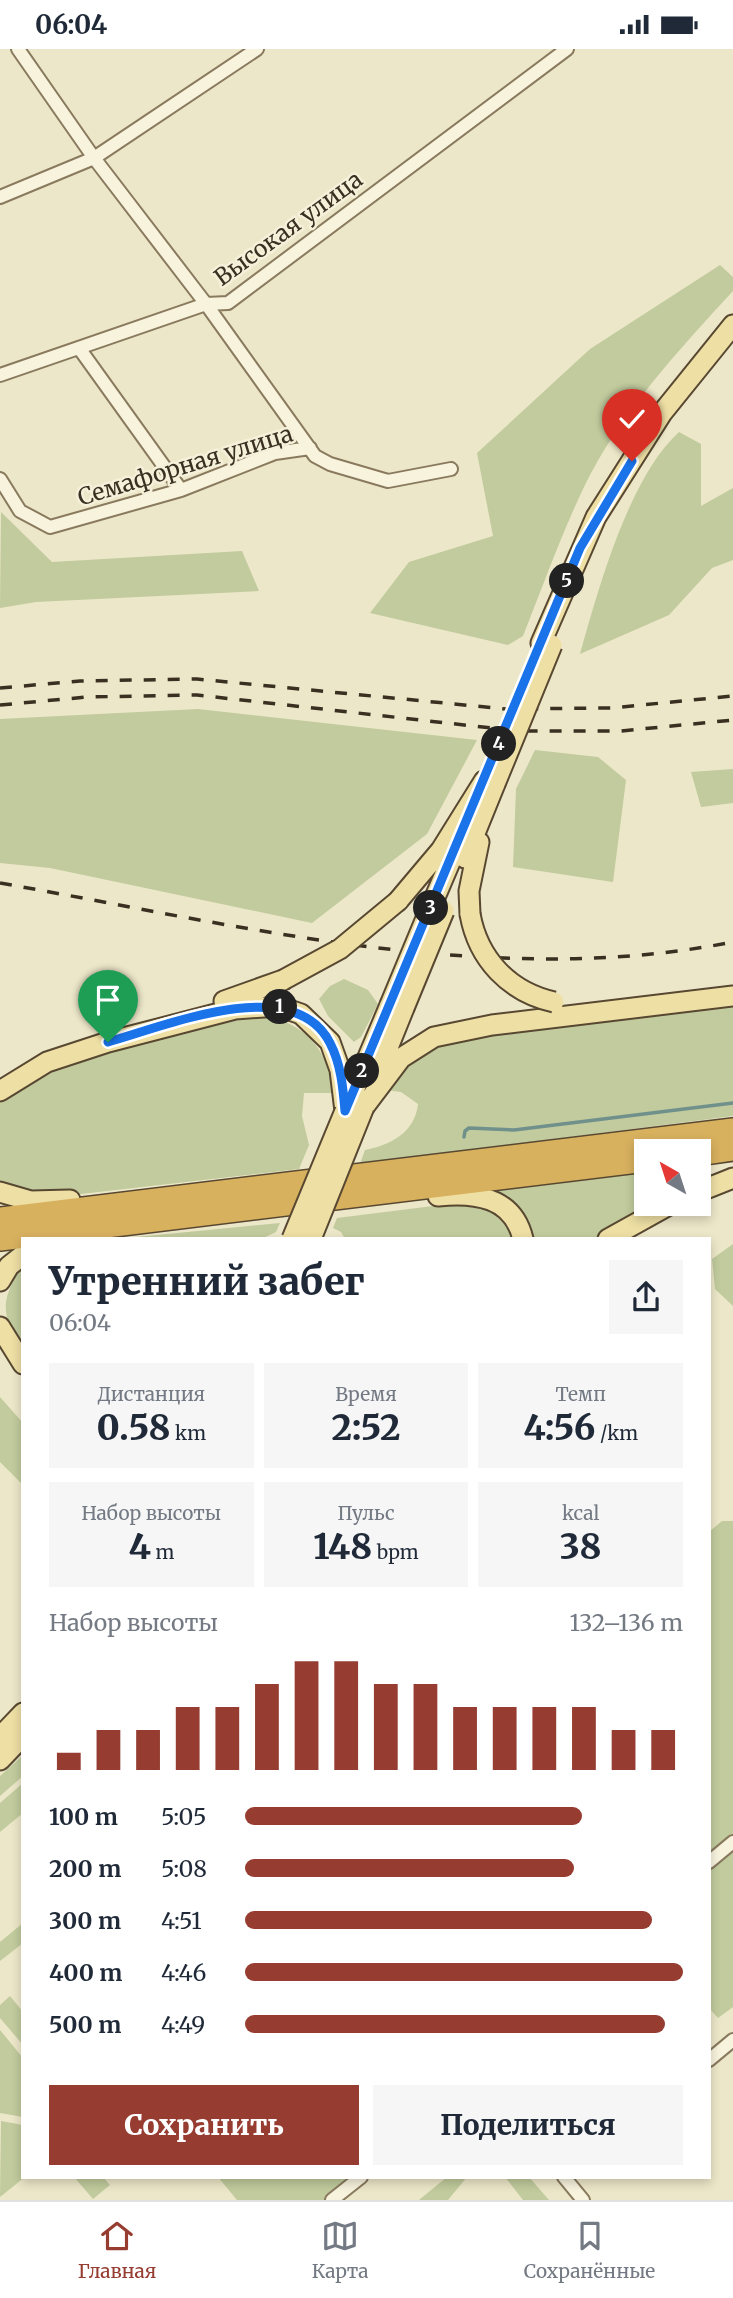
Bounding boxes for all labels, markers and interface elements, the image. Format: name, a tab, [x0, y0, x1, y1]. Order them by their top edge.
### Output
text: 06:04	[35, 8, 107, 41]
street label: Высокая улица	[208, 165, 368, 291]
pin	[602, 389, 662, 461]
icon: check	[613, 400, 651, 438]
street label: Семафорная улица	[74, 418, 296, 512]
pin: 5	[550, 563, 584, 599]
text: 5	[561, 568, 572, 592]
pin: 4	[482, 727, 516, 761]
text: 4	[492, 731, 505, 755]
pin: 3	[414, 891, 448, 925]
text: 3	[425, 895, 436, 919]
pin	[78, 970, 138, 1042]
icon: arrive	[89, 981, 127, 1019]
pin: 1	[262, 989, 298, 1025]
text: 1	[275, 994, 284, 1018]
pin: 2	[344, 1053, 380, 1089]
text: 2	[356, 1058, 367, 1082]
north arrow	[634, 1139, 710, 1216]
map controls	[634, 1139, 711, 1216]
text: Утренний забег	[49, 1258, 365, 1305]
button: share	[609, 1260, 683, 1334]
text: 06:04	[49, 1308, 111, 1337]
text: Дистанция	[98, 1382, 205, 1406]
text: Время	[335, 1382, 397, 1406]
text: Темп	[555, 1382, 606, 1406]
text: 0.58	[97, 1406, 171, 1450]
text: 2:52	[332, 1406, 400, 1450]
text: 4:56	[523, 1406, 595, 1450]
text: km	[171, 1421, 206, 1445]
text: /km	[595, 1421, 638, 1445]
text: Набор высоты	[81, 1501, 221, 1525]
text: Пульс	[337, 1501, 395, 1525]
text: kcal	[562, 1501, 599, 1525]
text: 4	[128, 1525, 151, 1569]
text: 148	[313, 1525, 372, 1569]
text: 38	[560, 1525, 602, 1569]
text: m	[151, 1540, 174, 1564]
text: bpm	[372, 1540, 419, 1564]
text: Набор высоты	[49, 1608, 218, 1637]
text: 132–136 m	[569, 1608, 683, 1637]
text: 100 m	[49, 1802, 118, 1831]
text: 5:05	[161, 1802, 206, 1831]
text: 200 m	[49, 1854, 121, 1883]
text: 5:08	[161, 1854, 207, 1883]
text: 300 m	[49, 1906, 121, 1935]
text: 4:51	[161, 1906, 202, 1935]
text: 400 m	[49, 1958, 123, 1987]
text: 4:46	[161, 1958, 206, 1987]
text: 500 m	[49, 2010, 121, 2039]
text: 4:49	[161, 2010, 205, 2039]
button: Сохранить	[49, 2085, 359, 2165]
button: Поделиться	[373, 2085, 683, 2165]
tab: Главная	[78, 2217, 156, 2283]
tab: Карта	[312, 2217, 368, 2283]
tab: Сохранённые	[524, 2217, 655, 2283]

